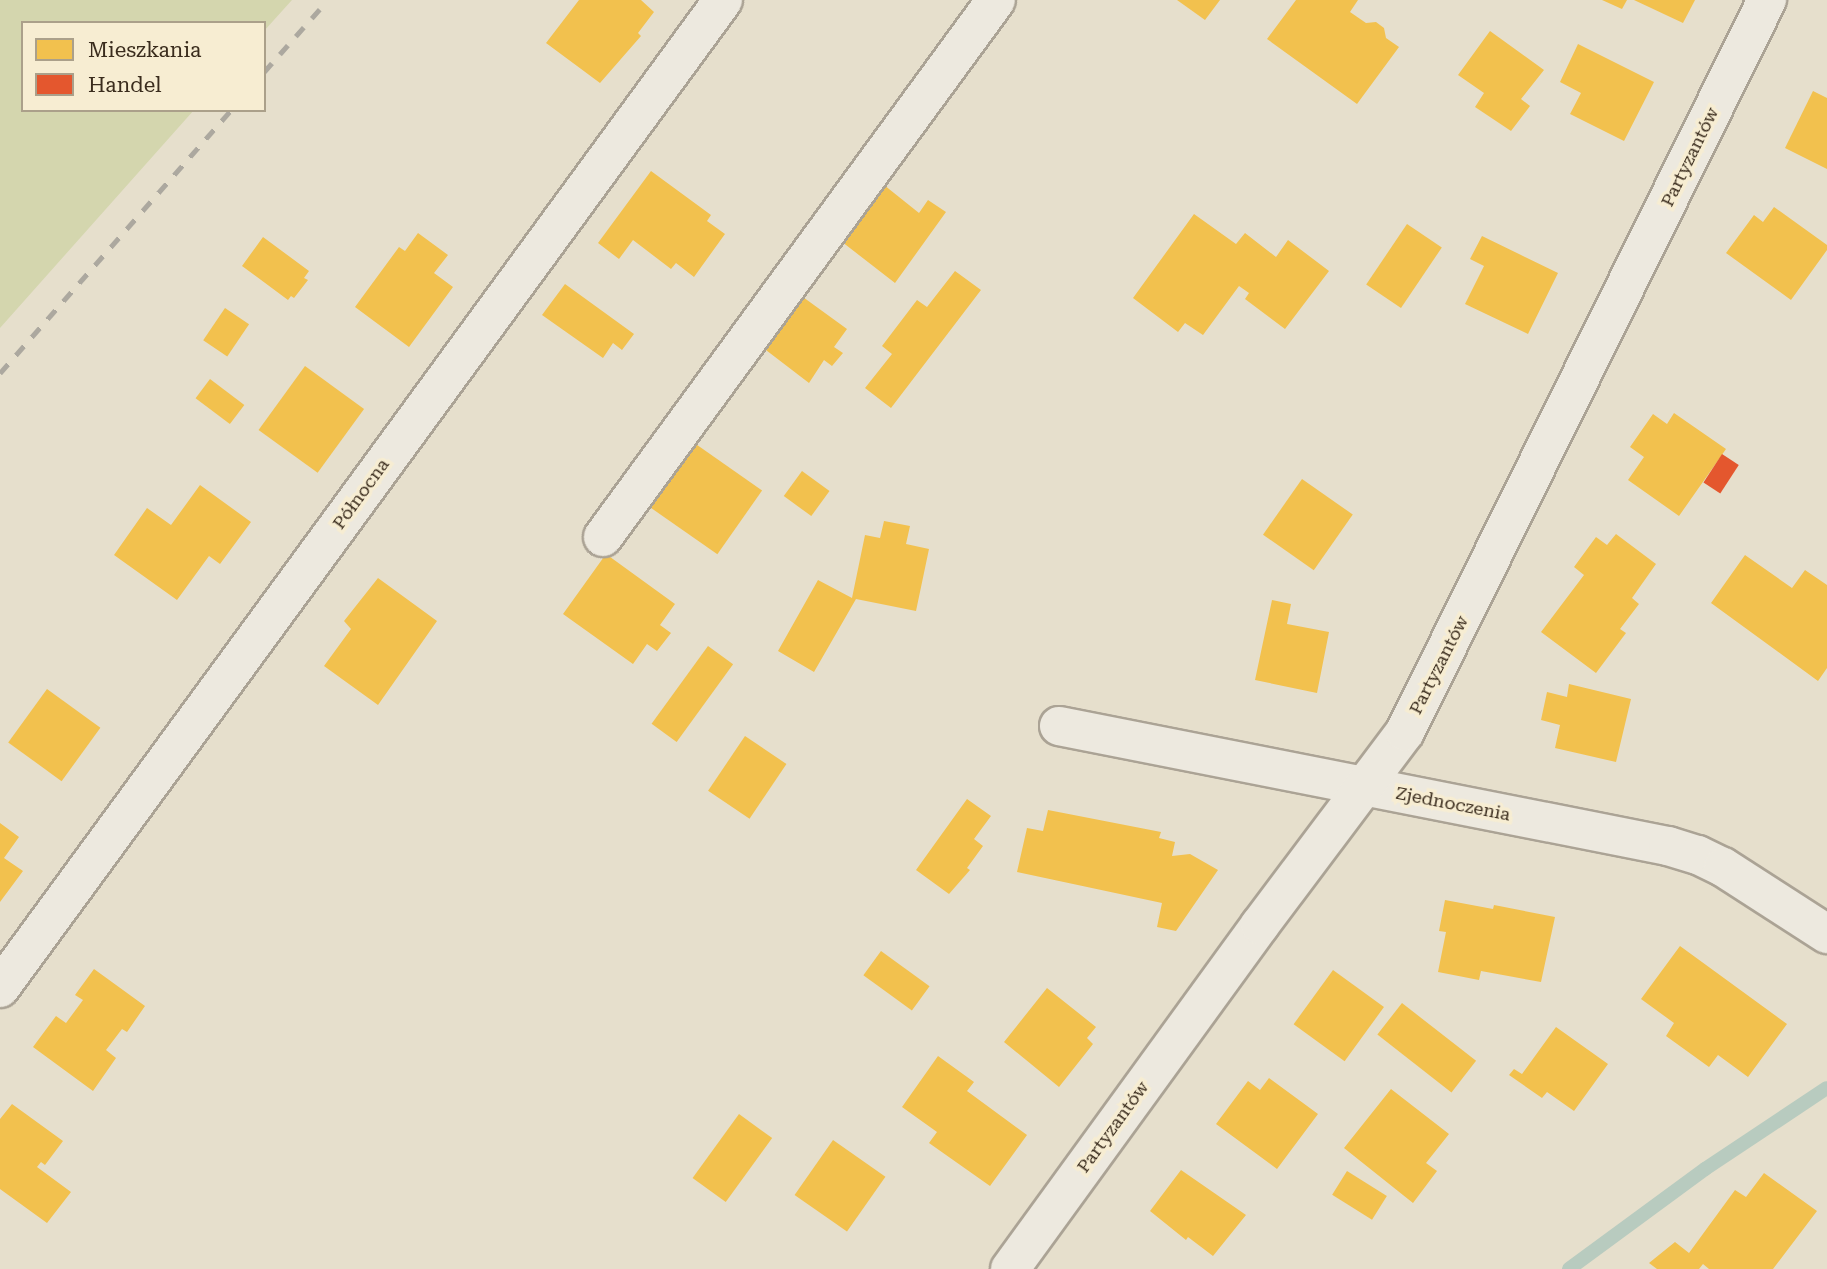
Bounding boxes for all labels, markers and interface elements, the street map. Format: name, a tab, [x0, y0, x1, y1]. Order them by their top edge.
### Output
legend	[21, 21, 266, 112]
text: Mieszkania	[88, 38, 201, 62]
text: Handel	[88, 73, 161, 97]
street label: Partyzantów	[1657, 104, 1723, 210]
street label: Północna	[328, 454, 394, 534]
street label: Partyzantów	[1405, 612, 1473, 718]
street label: Zjednoczenia	[1394, 782, 1512, 826]
street label: Partyzantów	[1073, 1077, 1153, 1177]

